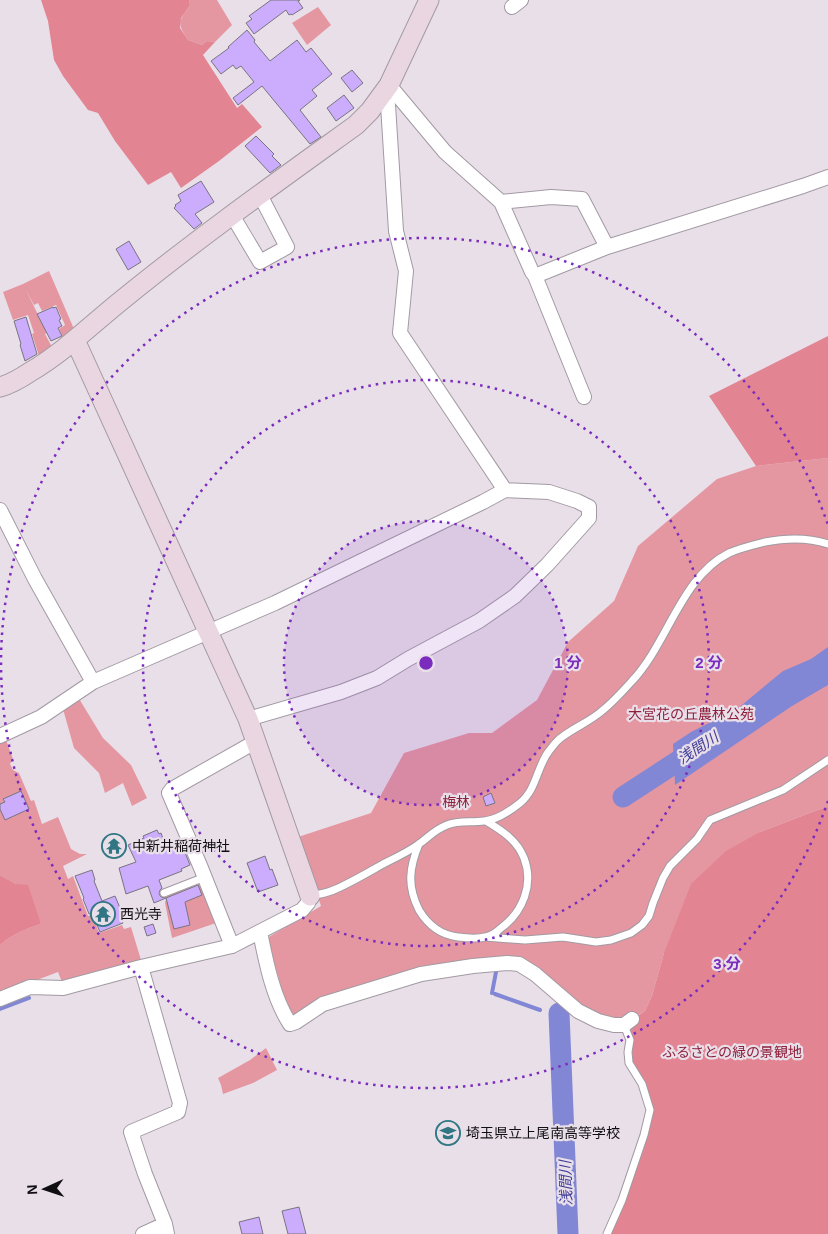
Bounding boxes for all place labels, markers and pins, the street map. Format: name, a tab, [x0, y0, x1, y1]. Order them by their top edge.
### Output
centre of rings	[417, 654, 435, 672]
temple icon: 中新井稲荷神社	[101, 833, 127, 859]
place label: 中新井稲荷神社	[132, 838, 230, 854]
temple icon: 西光寺	[90, 901, 116, 927]
place label: 西光寺	[120, 906, 162, 922]
school or university icon: 埼玉県立上尾南高等学校	[435, 1120, 461, 1146]
place label: 埼玉県立上尾南高等学校	[466, 1125, 620, 1141]

